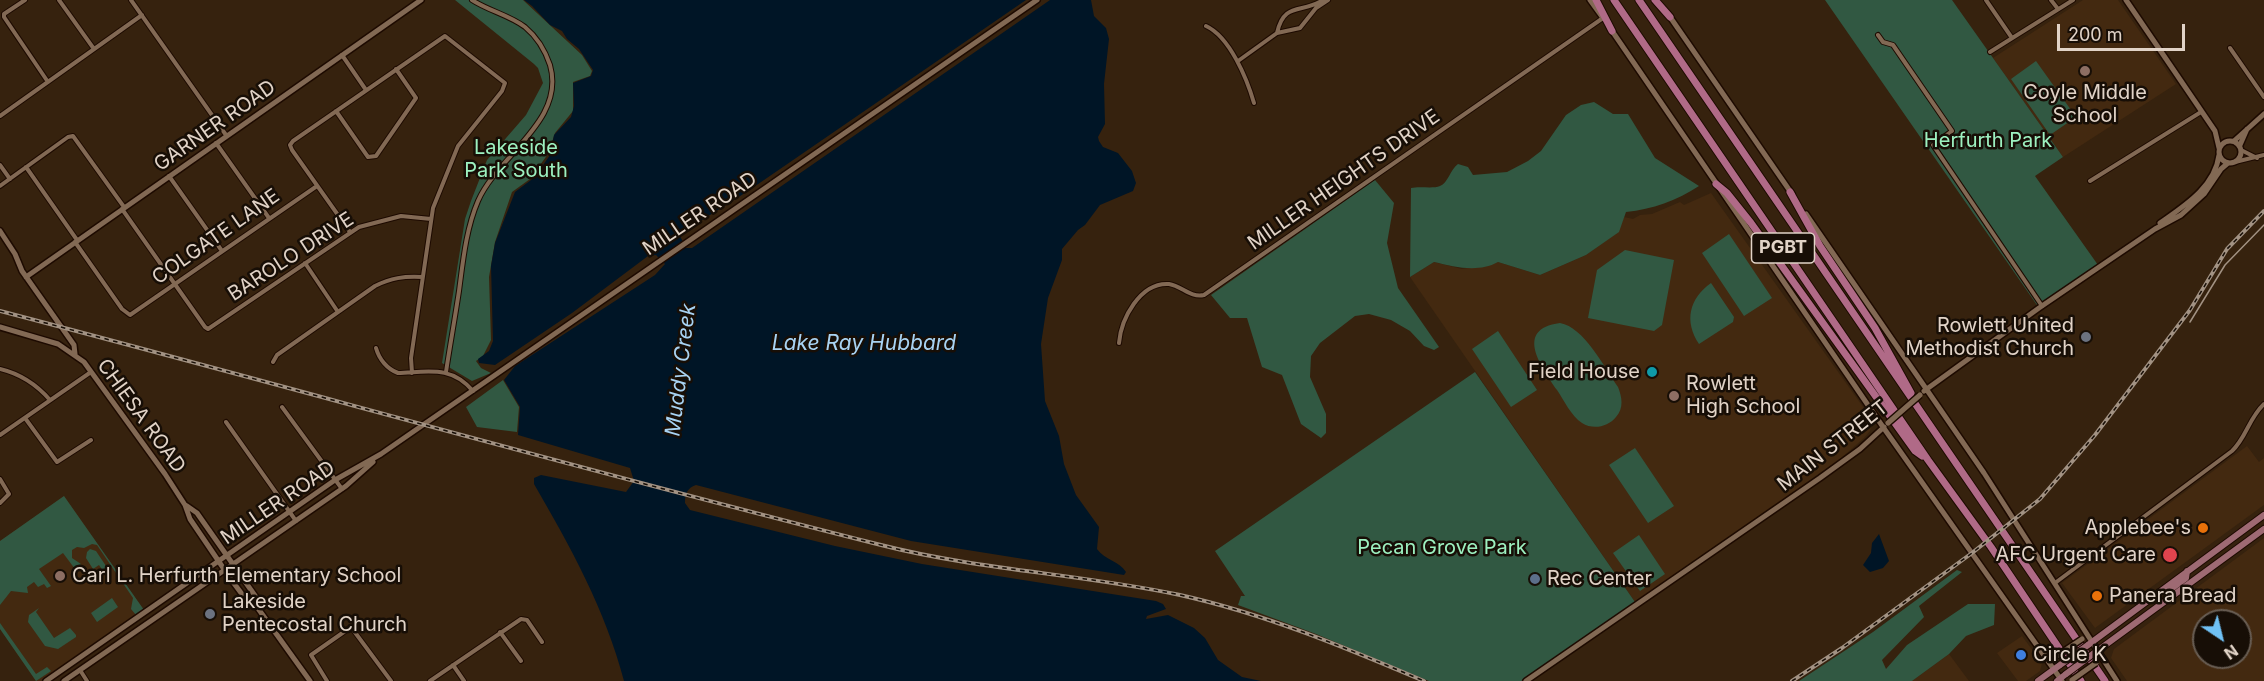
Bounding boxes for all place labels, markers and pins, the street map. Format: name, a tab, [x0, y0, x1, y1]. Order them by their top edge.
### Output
marker: Coyle Middle School	[2078, 64, 2092, 78]
place label: Coyle Middle School	[2023, 81, 2147, 128]
place label: Rowlett United Methodist Church	[1905, 314, 2074, 361]
marker: Rowlett United Methodist Church	[2079, 330, 2093, 344]
place label: Field House	[1528, 360, 1640, 384]
marker: Field House	[1645, 365, 1659, 379]
place label: Rowlett High School	[1686, 372, 1800, 419]
marker: Rowlett High School	[1667, 389, 1681, 403]
place label: Applebee's	[2084, 516, 2191, 540]
marker: Applebee's	[2196, 521, 2210, 535]
place label: AFC Urgent Care	[1995, 543, 2156, 567]
marker: AFC Urgent Care	[2161, 546, 2179, 564]
place label: Carl L. Herfurth Elementary School	[72, 564, 401, 588]
place label: Rec Center	[1547, 567, 1652, 591]
marker: Carl L. Herfurth Elementary School	[53, 569, 67, 583]
marker: Rec Center	[1528, 572, 1542, 586]
place label: Panera Bread	[2109, 584, 2236, 608]
marker: Panera Bread	[2090, 589, 2104, 603]
place label: Lakeside Pentecostal Church	[222, 590, 407, 637]
marker: Lakeside Pentecostal Church	[203, 607, 217, 621]
place label: Circle K	[2033, 643, 2107, 667]
marker: Circle K	[2014, 648, 2028, 662]

